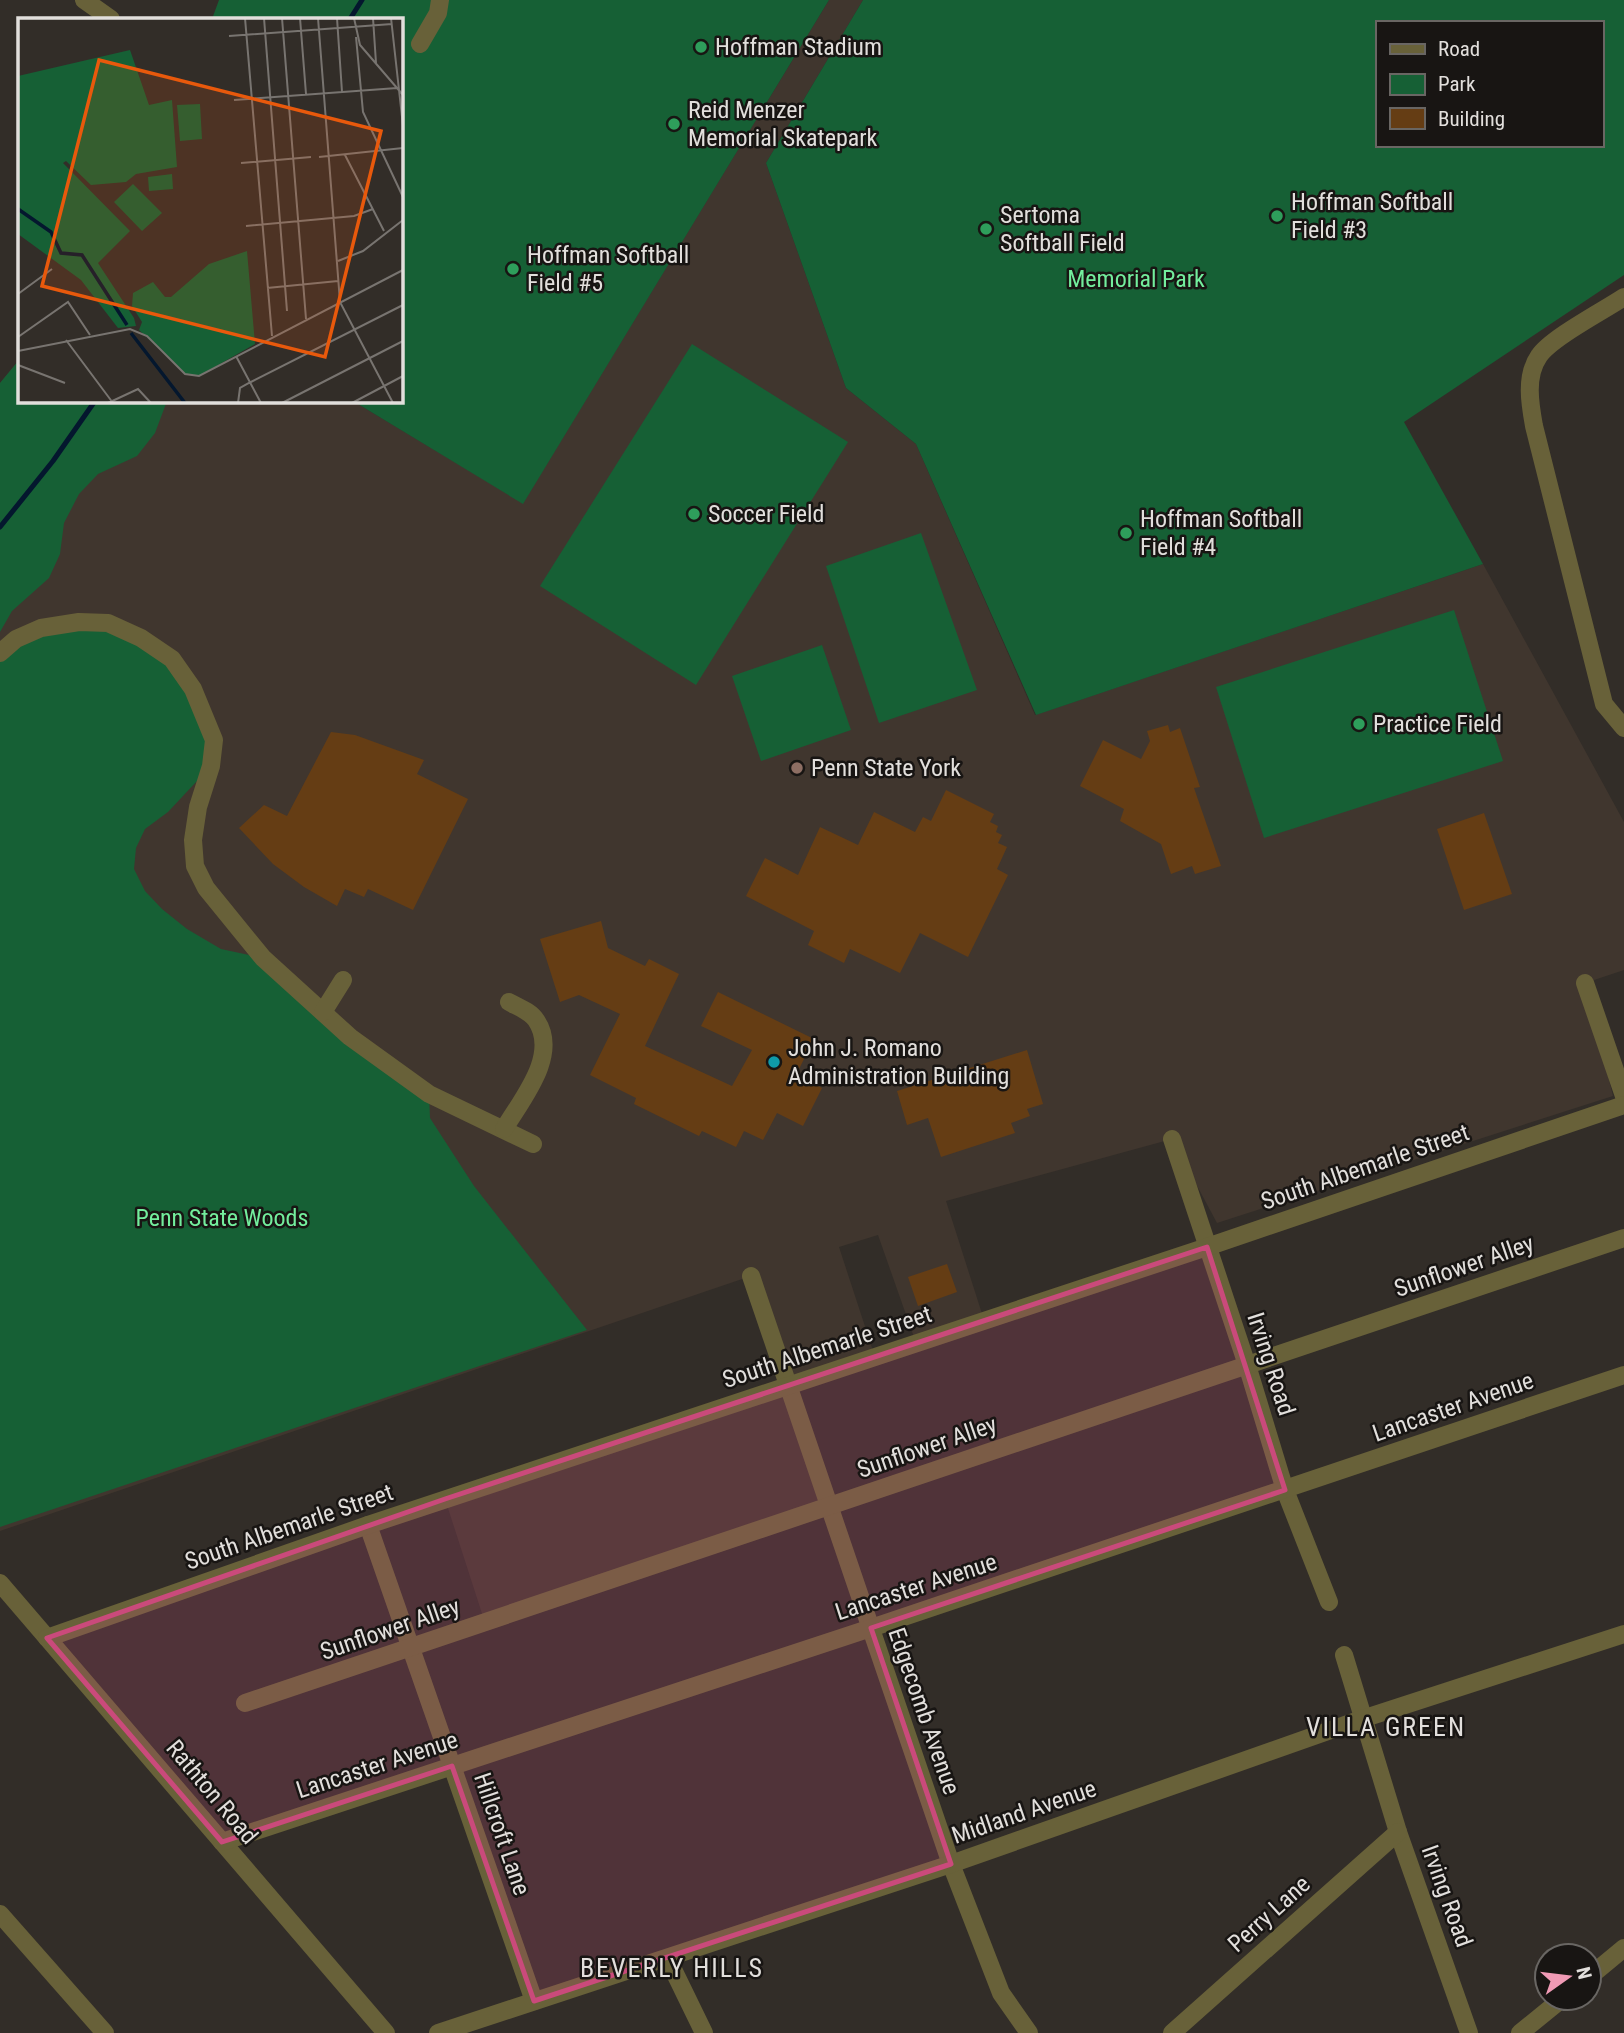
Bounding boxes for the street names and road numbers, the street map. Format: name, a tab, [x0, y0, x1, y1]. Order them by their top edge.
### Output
street label: South Albemarle Street	[1257, 1118, 1473, 1216]
street label: Sunflower Alley	[1391, 1229, 1537, 1303]
street label: South Albemarle Street	[719, 1300, 935, 1394]
street label: Irving Road	[1241, 1309, 1301, 1419]
street label: Lancaster Avenue	[1369, 1366, 1537, 1448]
street label: Sunflower Alley	[854, 1410, 1000, 1484]
street label: South Albemarle Street	[181, 1478, 397, 1576]
street label: Lancaster Avenue	[832, 1548, 1000, 1626]
street label: Sunflower Alley	[317, 1592, 463, 1666]
street label: Edgecomb Avenue	[882, 1624, 966, 1798]
street label: Lancaster Avenue	[293, 1726, 461, 1804]
street label: Rathton Road	[160, 1734, 264, 1850]
street label: Hillcroft Lane	[468, 1769, 536, 1899]
street label: Midland Avenue	[948, 1774, 1100, 1850]
street label: Irving Road	[1416, 1841, 1478, 1951]
street label: Perry Lane	[1222, 1870, 1316, 1958]

